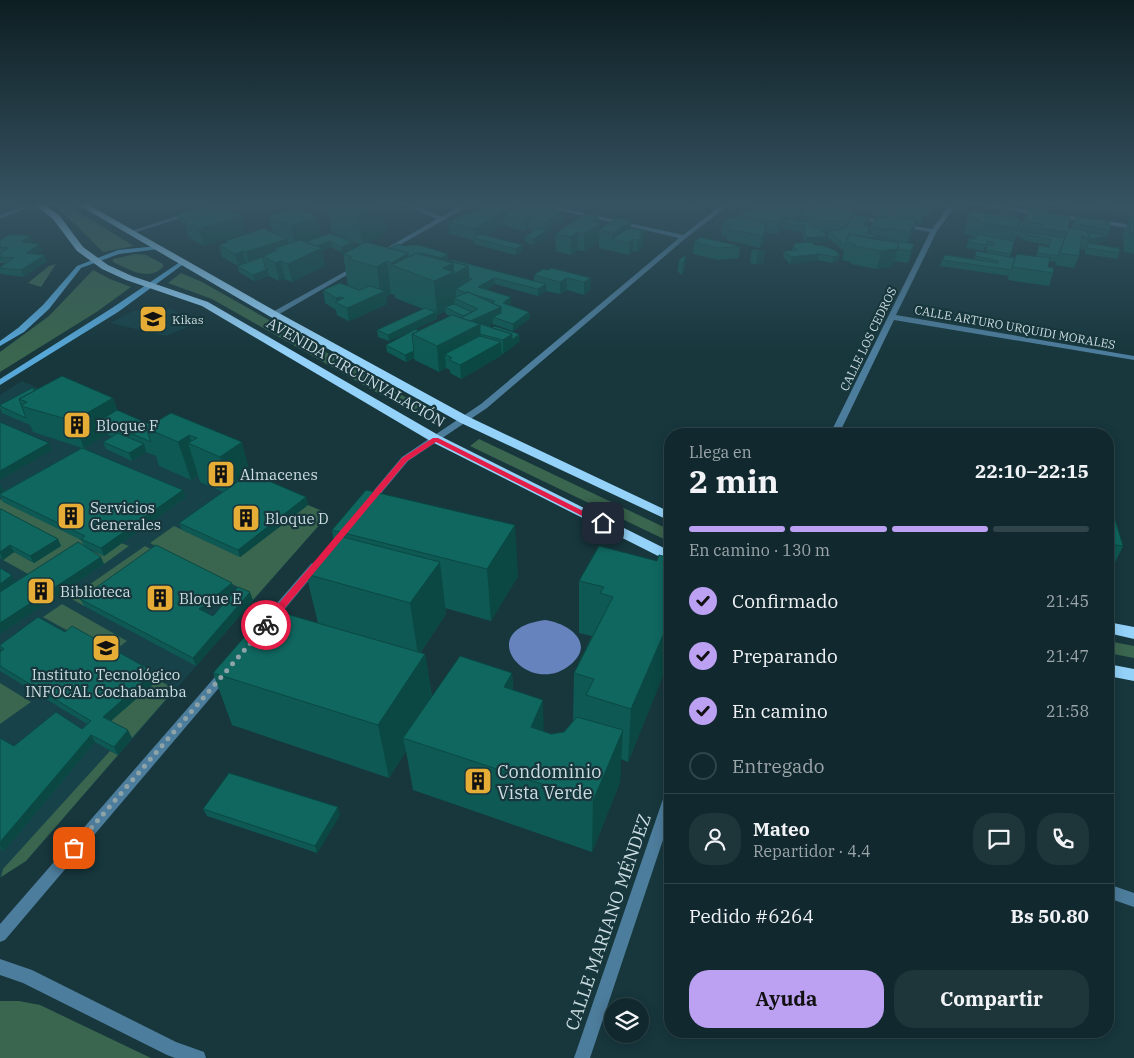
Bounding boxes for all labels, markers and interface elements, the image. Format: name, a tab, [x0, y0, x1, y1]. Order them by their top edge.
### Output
street label: CALLE LOS CEDROS	[836, 285, 900, 393]
street label: CALLE ARTURO URQUIDI MORALES	[913, 302, 1117, 352]
school or university icon: Kikas	[138, 304, 168, 334]
place label: Kikas	[172, 312, 204, 327]
street label: AVENIDA CIRCUNVALACIÓN	[263, 313, 449, 431]
building icon: Bloque F	[62, 410, 92, 440]
place label: Bloque F	[96, 416, 158, 435]
text: Llega en	[689, 442, 752, 462]
building icon: Almacenes	[206, 459, 236, 489]
text: 22:10–22:15	[975, 459, 1089, 483]
text: 2 min	[689, 460, 779, 502]
place label: Almacenes	[240, 465, 318, 484]
place label: Servicios Generales	[90, 498, 161, 534]
building icon: Servicios Generales	[56, 501, 86, 531]
pin	[582, 502, 624, 544]
building icon: Bloque D	[231, 503, 261, 533]
place label: Bloque D	[265, 509, 329, 528]
icon: home	[589, 509, 617, 537]
text: En camino · 130 m	[689, 540, 830, 560]
building icon: Biblioteca	[26, 576, 56, 606]
place label: Biblioteca	[60, 582, 131, 601]
building icon: Bloque E	[145, 583, 175, 613]
icon: check	[689, 587, 717, 615]
place label: Bloque E	[179, 589, 242, 608]
text: Confirmado	[732, 589, 838, 613]
text: 21:45	[1046, 591, 1089, 611]
courier	[241, 600, 291, 650]
icon: bike	[252, 611, 280, 639]
school or university icon: Instituto Tecnológico INFOCAL Cochabamba	[91, 633, 121, 663]
icon: check	[689, 642, 717, 670]
text: Preparando	[732, 644, 838, 668]
text: 21:47	[1046, 646, 1089, 666]
place label: Instituto Tecnológico INFOCAL Cochabamba	[25, 665, 187, 701]
icon: check	[689, 697, 717, 725]
text: En camino	[732, 699, 828, 723]
text: 21:58	[1046, 701, 1089, 721]
text: Entregado	[732, 754, 825, 778]
place label: Condominio Vista Verde	[497, 760, 601, 804]
building icon: Condominio Vista Verde	[463, 766, 493, 796]
street label: CALLE MARIANO MÉNDEZ	[560, 811, 656, 1033]
button: person	[689, 813, 741, 865]
button: chat	[973, 813, 1025, 865]
button: phone	[1037, 813, 1089, 865]
text: Mateo	[753, 817, 810, 841]
pin	[53, 827, 95, 869]
icon: bag	[60, 834, 88, 862]
text: Repartidor · 4.4	[753, 841, 871, 861]
text: Pedido #6264	[689, 904, 814, 928]
text: Bs 50.80	[1011, 904, 1089, 928]
button: Ayuda	[689, 970, 884, 1028]
button: Compartir	[894, 970, 1089, 1028]
map controls	[604, 998, 649, 1043]
button: layers	[604, 998, 649, 1043]

